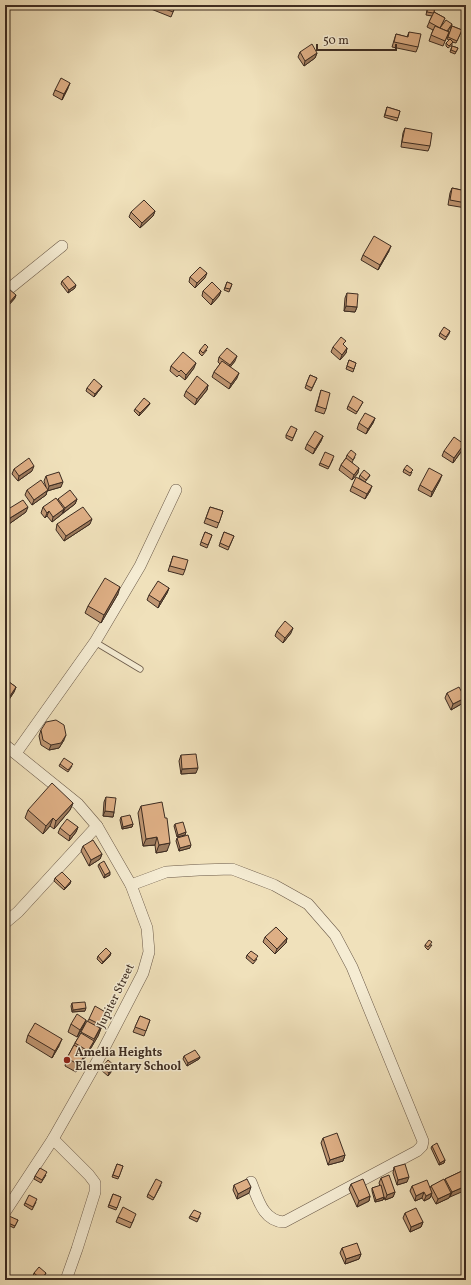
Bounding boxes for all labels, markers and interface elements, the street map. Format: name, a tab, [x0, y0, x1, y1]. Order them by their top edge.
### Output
scale bar	[317, 26, 396, 52]
text: 50 m	[323, 33, 349, 49]
street label: Jupiter Street	[93, 961, 139, 1031]
place label: Amelia Heights Elementary School	[75, 1045, 181, 1075]
marker: Amelia Heights Elementary School	[62, 1055, 72, 1065]

